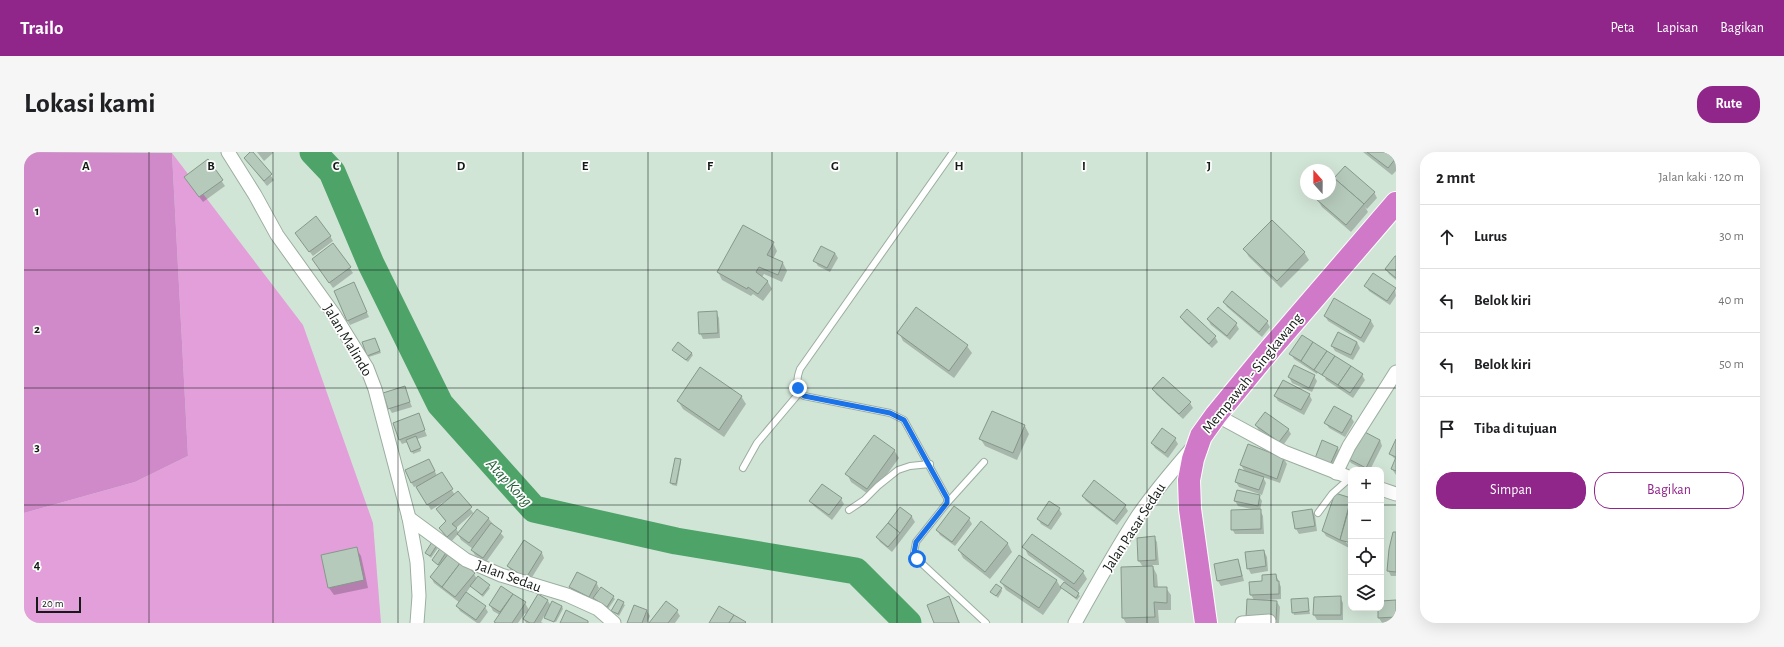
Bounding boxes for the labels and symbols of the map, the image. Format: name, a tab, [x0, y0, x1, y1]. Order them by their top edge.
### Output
text: A	[82, 160, 90, 173]
text: B	[207, 160, 215, 173]
text: C	[333, 160, 340, 173]
text: D	[457, 160, 466, 173]
text: E	[582, 160, 589, 173]
text: F	[707, 160, 714, 173]
text: G	[831, 160, 839, 173]
text: H	[954, 160, 964, 173]
text: I	[1082, 160, 1086, 173]
text: J	[1207, 160, 1211, 173]
north arrow	[1300, 164, 1336, 200]
text: 1	[35, 205, 39, 218]
street label: Jalan Malindo	[320, 302, 375, 379]
street label: Mempawah - Singkawang	[1199, 310, 1306, 436]
text: 2	[34, 323, 40, 336]
route end	[789, 379, 807, 397]
text: 3	[34, 441, 40, 454]
water label: Atap Kong	[482, 455, 535, 510]
street label: Jalan Pasar Sedau	[1100, 480, 1169, 574]
route start	[908, 550, 926, 568]
street label: Jalan Sedau	[474, 558, 544, 595]
text: 4	[34, 559, 41, 572]
scale bar	[36, 595, 81, 614]

